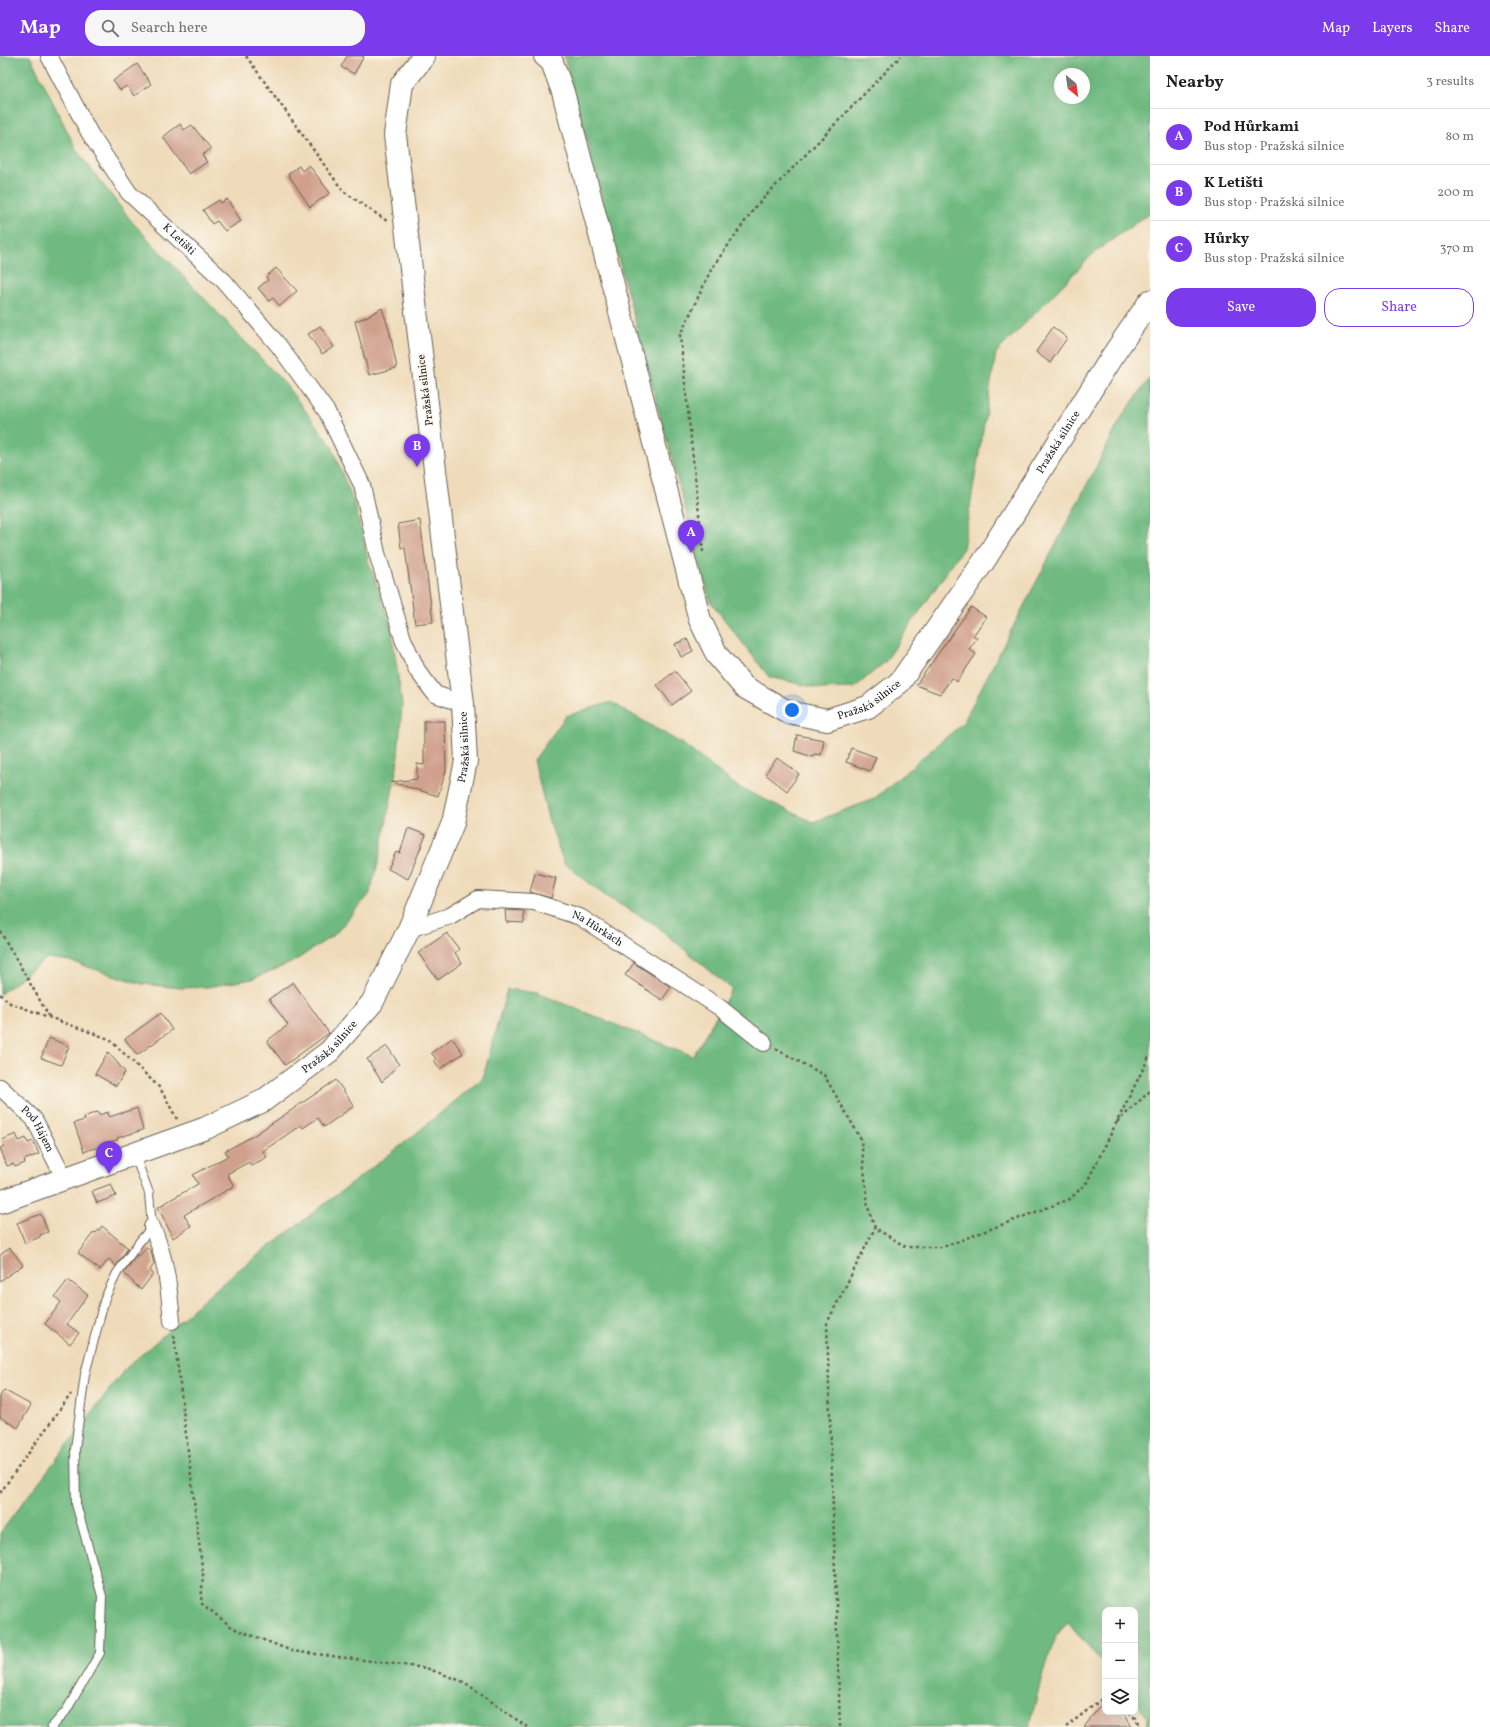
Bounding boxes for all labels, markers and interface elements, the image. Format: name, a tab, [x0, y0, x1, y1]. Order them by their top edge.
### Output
search box	[85, 10, 365, 46]
text: Map	[20, 15, 61, 41]
icon: search	[99, 17, 121, 39]
text: Search here	[131, 18, 208, 39]
text: Map	[1322, 19, 1350, 38]
text: Layers	[1372, 19, 1412, 38]
text: Share	[1434, 19, 1470, 38]
north arrow	[1054, 68, 1090, 104]
text: Nearby	[1166, 71, 1224, 94]
text: 3 results	[1426, 73, 1474, 91]
text: Pod Hůrkami	[1204, 117, 1299, 138]
text: A	[1174, 128, 1184, 146]
text: 80 m	[1445, 128, 1474, 146]
text: Bus stop · Pražská silnice	[1204, 138, 1344, 156]
text: K Letišti	[1204, 173, 1263, 194]
text: B	[1175, 184, 1183, 202]
text: 200 m	[1437, 184, 1474, 202]
text: Bus stop · Pražská silnice	[1204, 194, 1344, 212]
street label: K Letišti	[159, 220, 199, 258]
text: Hůrky	[1204, 229, 1249, 250]
text: C	[1175, 240, 1183, 258]
text: 370 m	[1440, 240, 1474, 258]
text: Bus stop · Pražská silnice	[1204, 250, 1344, 268]
button: Save	[1166, 288, 1316, 327]
button: Share	[1324, 288, 1474, 327]
street label: Pražská silnice	[414, 354, 438, 426]
street label: Pražská silnice	[1033, 408, 1084, 477]
pin: B	[404, 434, 430, 467]
pin: A	[678, 520, 704, 553]
street label: Pražská silnice	[835, 676, 904, 724]
your location	[782, 700, 802, 720]
street label: Pražská silnice	[454, 711, 473, 784]
street label: Na Hůrkách	[570, 907, 626, 950]
street label: Pražská silnice	[299, 1017, 361, 1077]
street label: Pod Hájem	[17, 1103, 58, 1155]
pin: C	[96, 1141, 122, 1174]
map controls	[1102, 1607, 1138, 1715]
button: +	[1102, 1607, 1138, 1643]
button: −	[1102, 1643, 1138, 1679]
button: layers	[1102, 1679, 1138, 1715]

